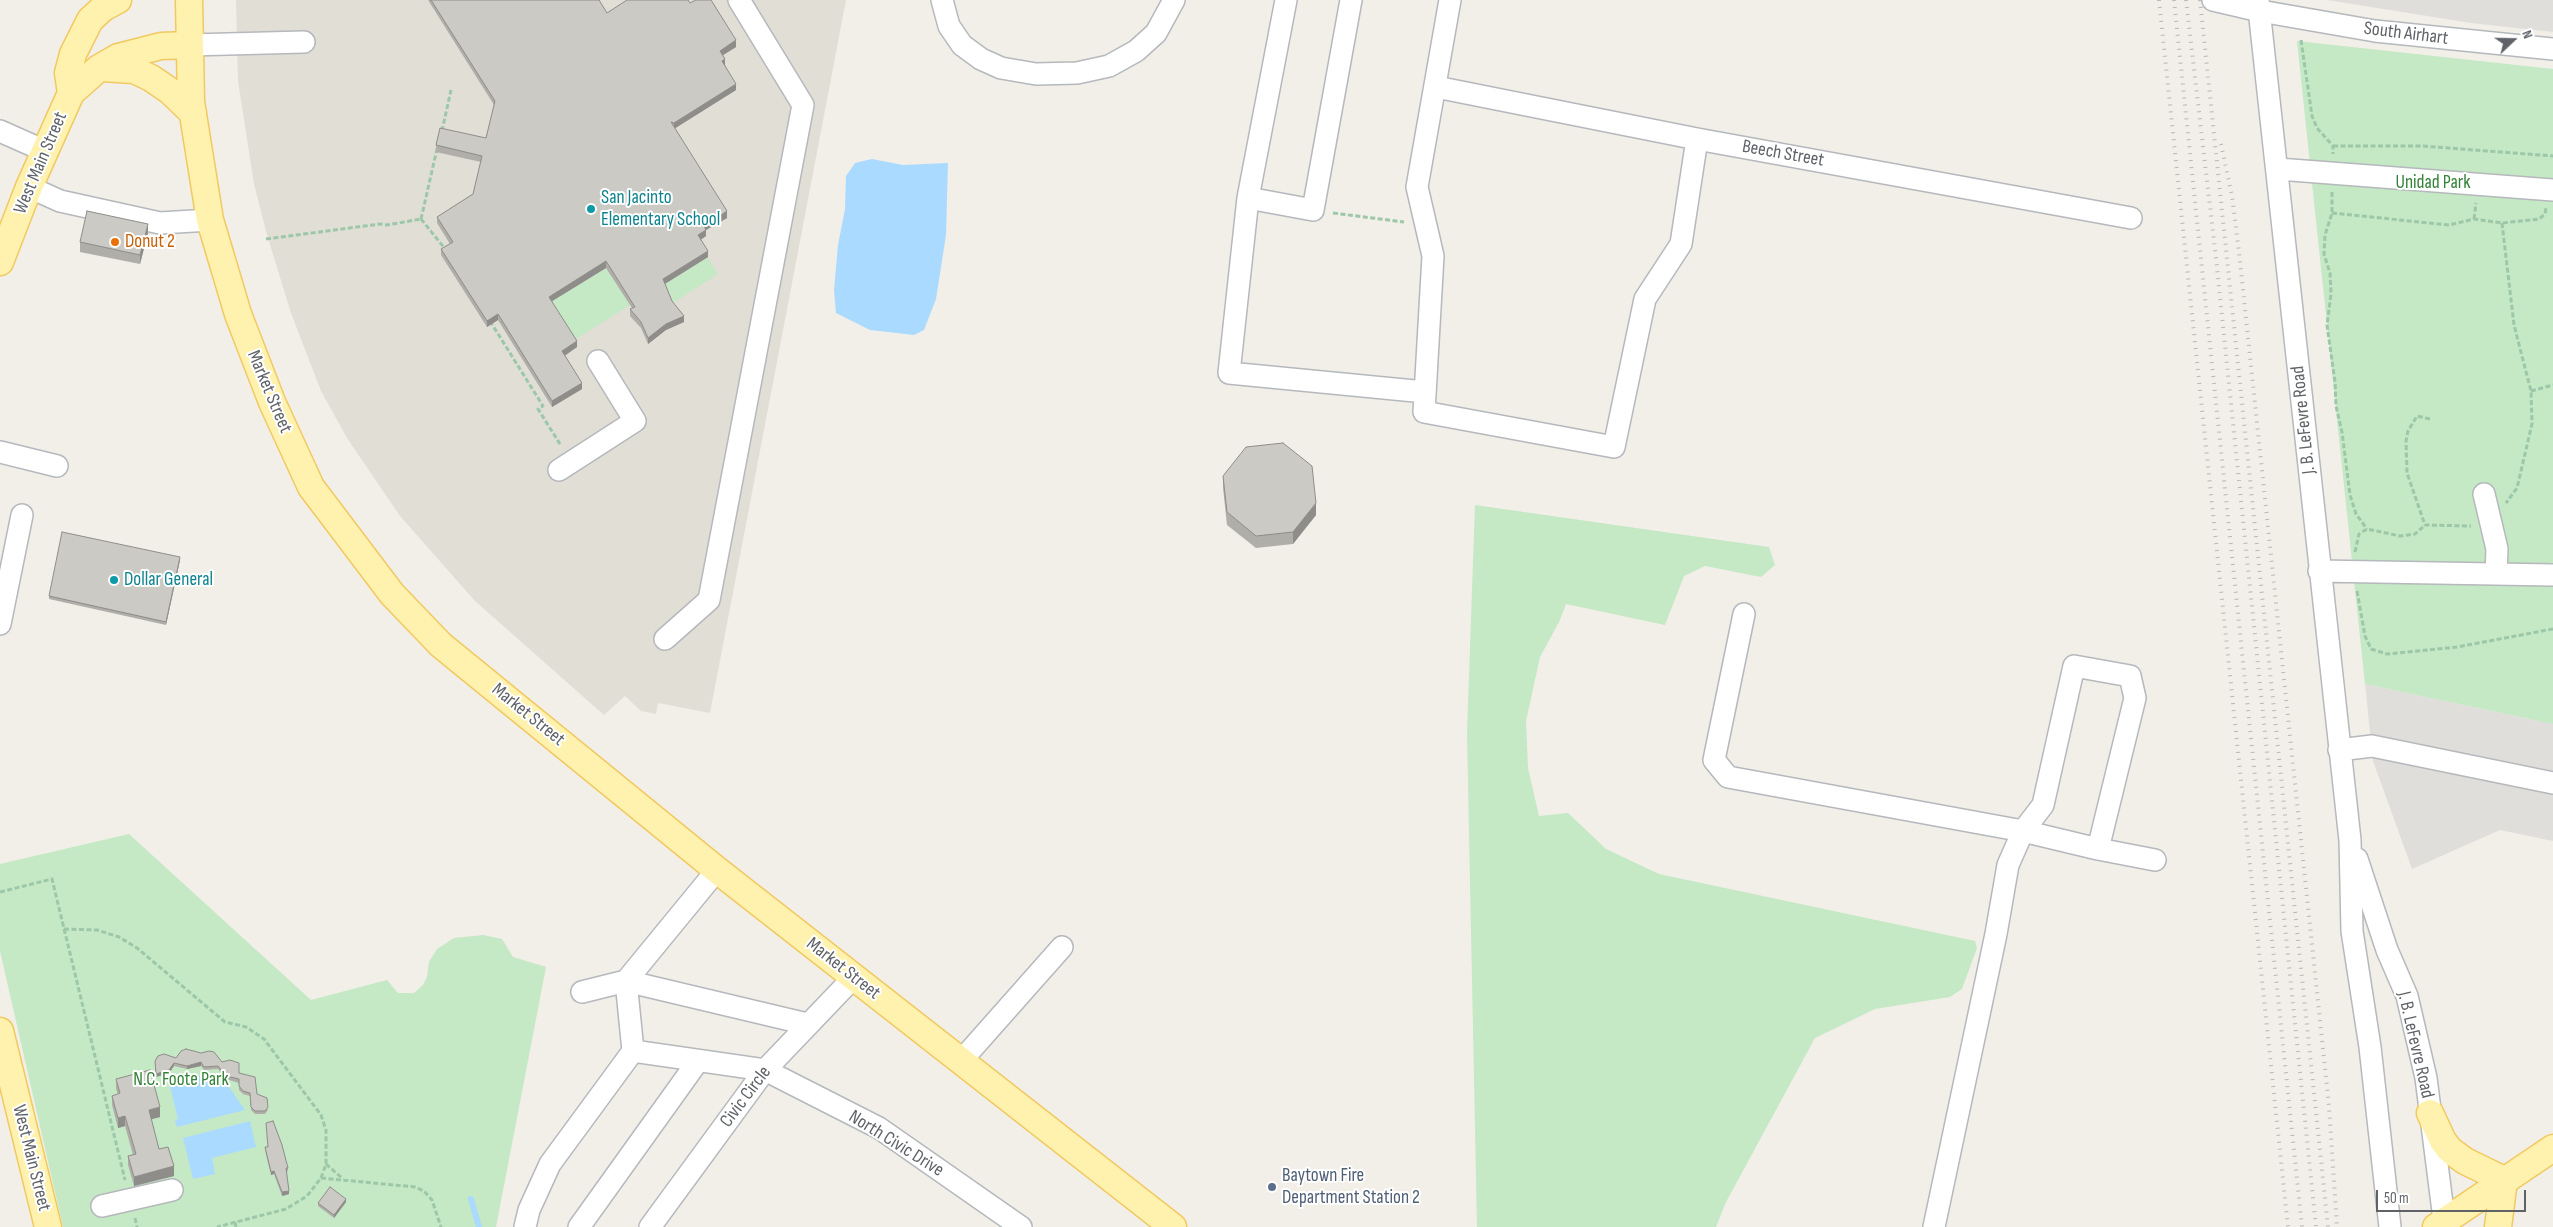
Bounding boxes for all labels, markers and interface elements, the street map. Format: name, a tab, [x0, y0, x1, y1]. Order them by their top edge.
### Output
north arrow	[2488, 15, 2538, 65]
street label: South Airhart	[2362, 18, 2450, 50]
text: N	[2518, 28, 2537, 41]
street label: West Main Street	[9, 109, 73, 217]
street label: Beech Street	[1740, 136, 1826, 172]
park label: Unidad Park	[2395, 172, 2471, 194]
place label: San Jacinto Elementary School	[601, 187, 720, 231]
marker: San Jacinto Elementary School	[585, 203, 597, 215]
place label: Donut 2	[125, 231, 175, 253]
marker: Donut 2	[109, 236, 121, 248]
street label: Market Street	[241, 347, 297, 437]
street label: J. B. LeFevre Road	[2287, 365, 2321, 475]
place label: Dollar General	[124, 569, 213, 591]
marker: Dollar General	[108, 574, 120, 586]
street label: Market Street	[487, 679, 569, 751]
street label: Market Street	[802, 933, 884, 1005]
street label: J. B. LeFevre Road	[2392, 989, 2438, 1101]
street label: Civic Circle	[716, 1062, 776, 1132]
park label: N.C. Foote Park	[133, 1069, 229, 1091]
street label: West Main Street	[7, 1103, 55, 1213]
street label: North Civic Drive	[844, 1106, 948, 1182]
place label: Baytown Fire Department Station 2	[1282, 1165, 1420, 1209]
scale bar	[2378, 1180, 2528, 1212]
marker: Baytown Fire Department Station 2	[1266, 1181, 1278, 1193]
text: 50 m	[2384, 1189, 2409, 1208]

